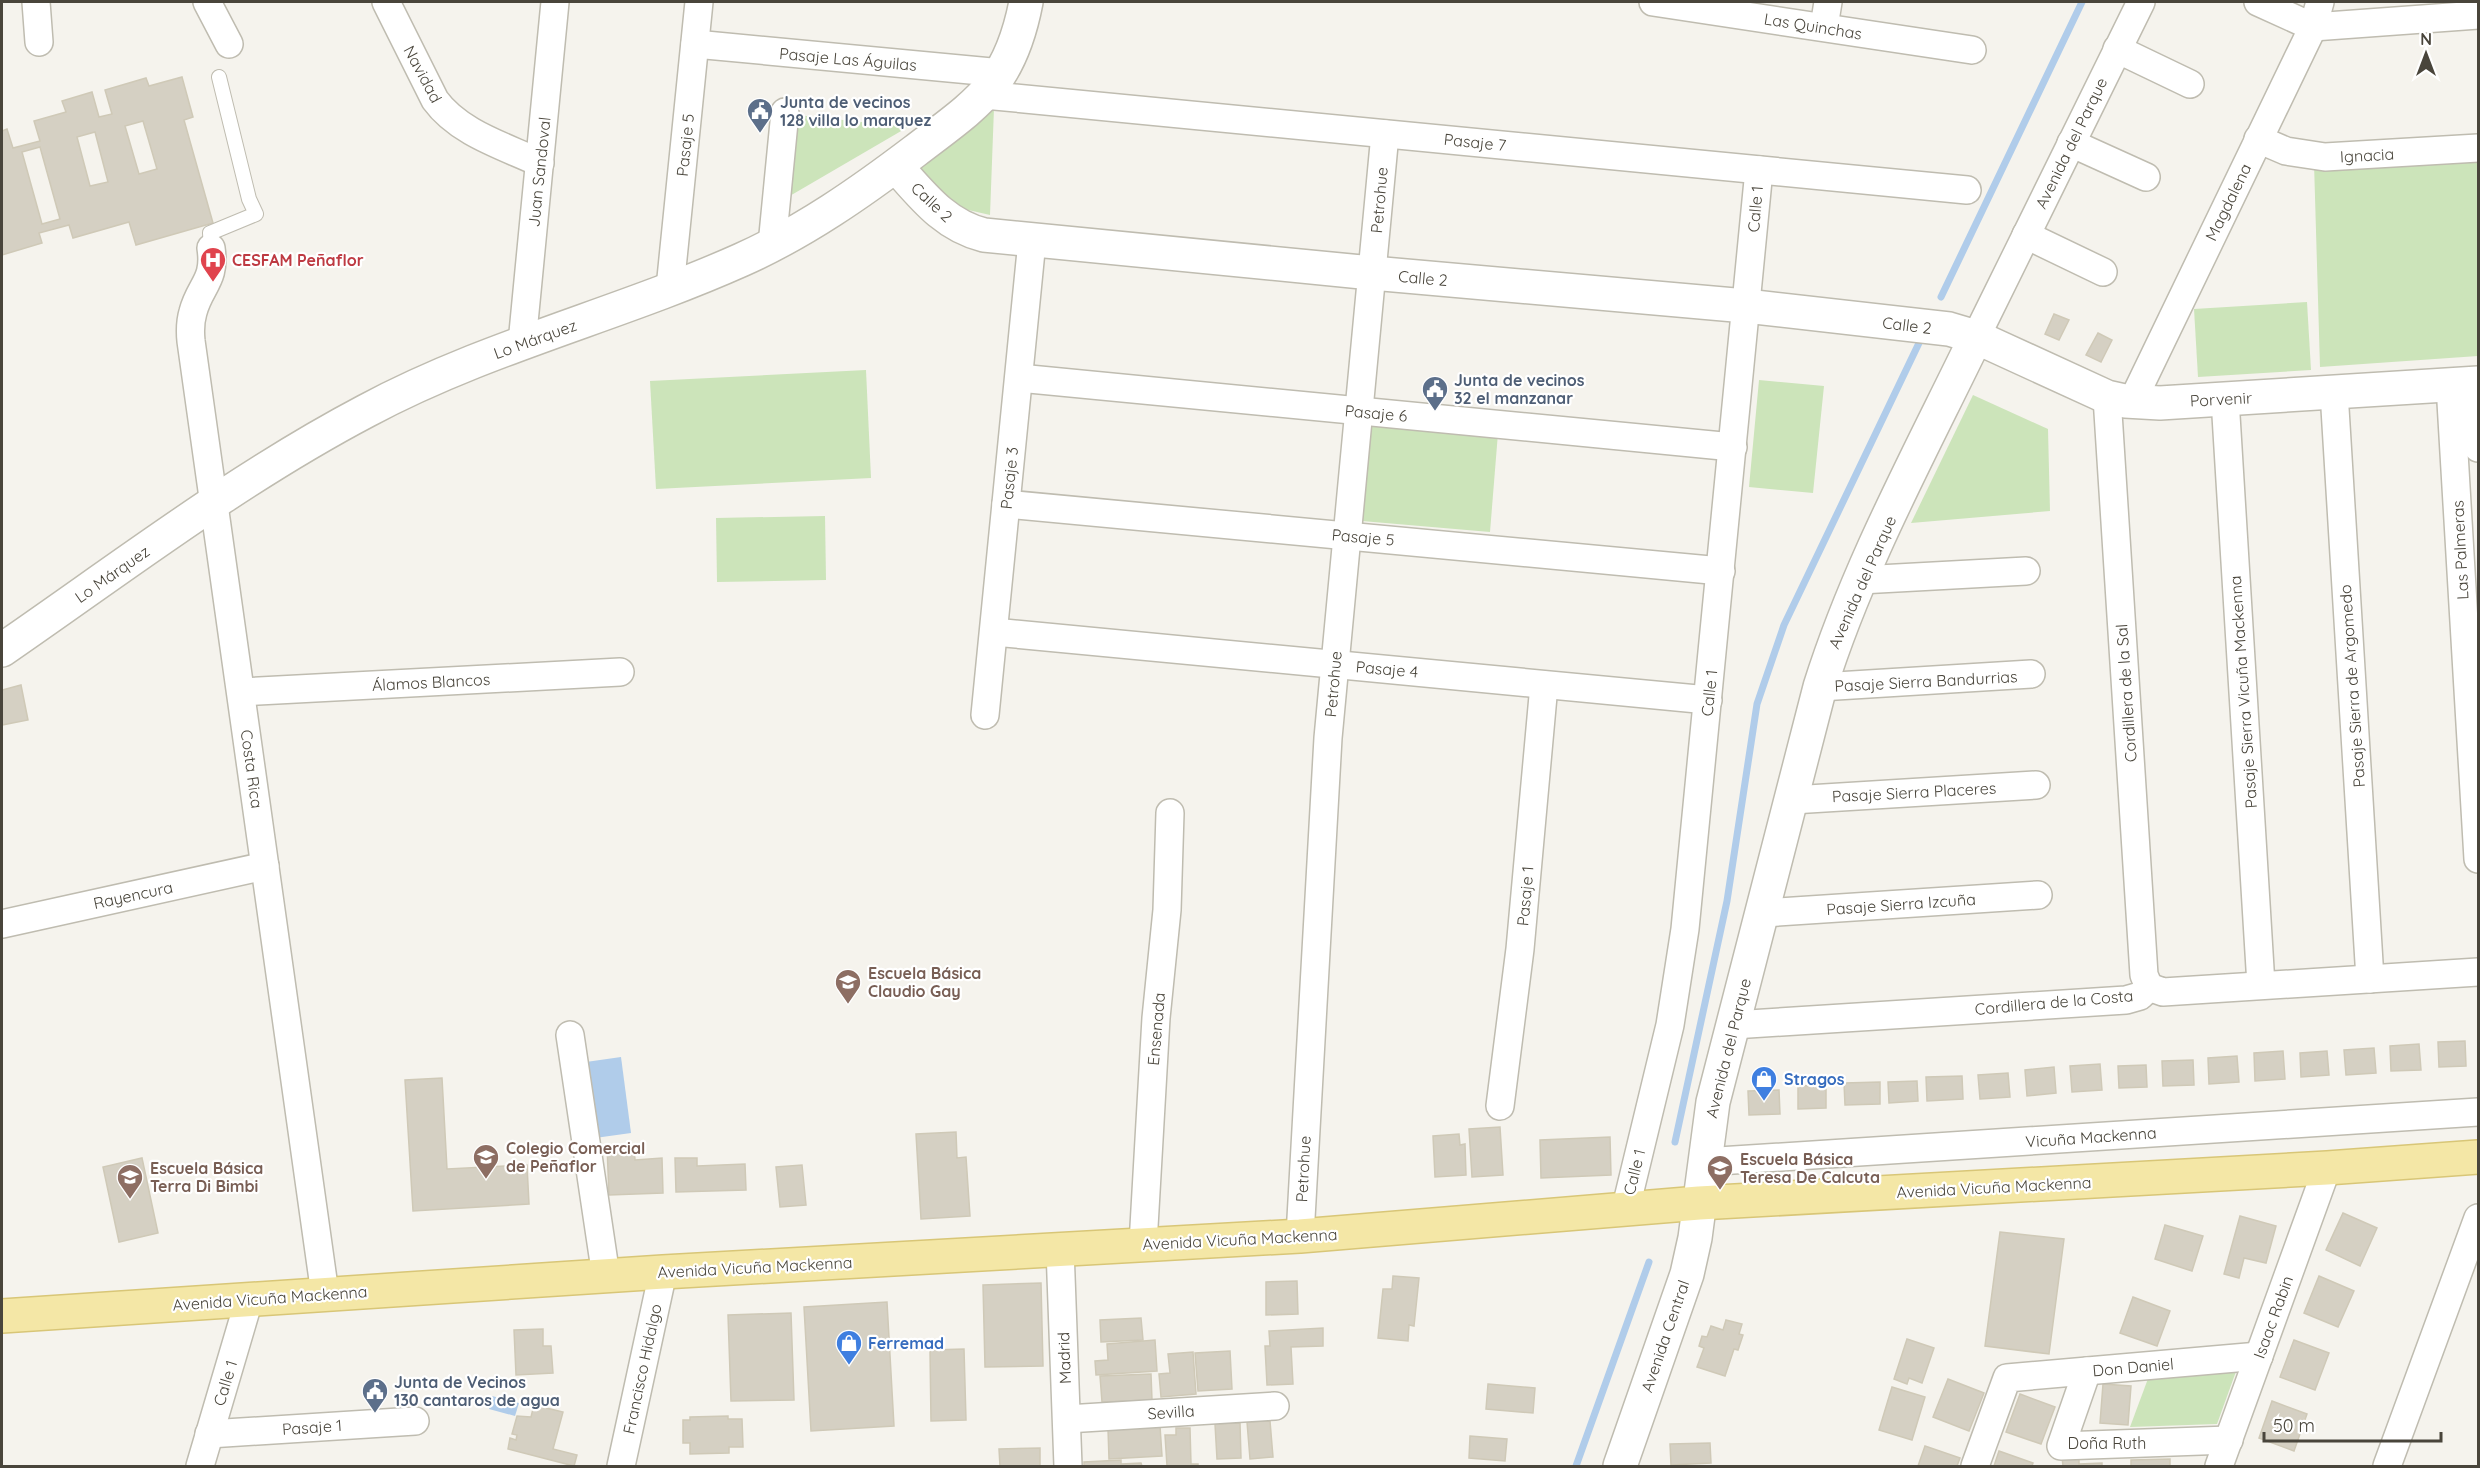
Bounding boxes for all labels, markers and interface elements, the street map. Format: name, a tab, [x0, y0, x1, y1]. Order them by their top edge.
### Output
street label: Las Quinchas	[1763, 8, 1863, 44]
north arrow	[2396, 24, 2456, 84]
text: N	[2420, 29, 2432, 49]
street label: Navidad	[400, 42, 446, 106]
street label: Pasaje Las Águilas	[778, 43, 918, 75]
street label: Avenida del Parque	[2031, 74, 2111, 212]
place label: Junta de vecinos 128 villa lo marquez	[780, 92, 931, 130]
public building icon: Junta de vecinos 128 villa lo marquez	[745, 96, 775, 134]
street label: Pasaje 5	[672, 113, 698, 177]
street label: Juan Sandoval	[523, 116, 555, 228]
street label: Pasaje 7	[1443, 129, 1507, 155]
street label: Ignacia	[2339, 144, 2395, 166]
street label: Magdalena	[2201, 160, 2255, 244]
street label: Petrohue	[1366, 166, 1392, 234]
street label: Calle 2	[907, 178, 957, 226]
street label: Calle 1	[1743, 185, 1767, 233]
hospital icon: CESFAM Peñaflor	[198, 245, 228, 283]
place label: CESFAM Peñaflor	[232, 250, 364, 270]
street label: Calle 2	[1397, 266, 1449, 290]
street label: Calle 2	[1881, 312, 1933, 338]
street label: Lo Márquez	[491, 315, 579, 363]
place label: Junta de vecinos 32 el manzanar	[1454, 370, 1585, 408]
public building icon: Junta de vecinos 32 el manzanar	[1420, 374, 1450, 412]
street label: Porvenir	[2189, 387, 2253, 411]
street label: Pasaje 6	[1344, 400, 1409, 426]
street label: Pasaje 3	[996, 446, 1022, 510]
street label: Las Palmeras	[2447, 500, 2473, 600]
street label: Avenida del Parque	[1824, 512, 1900, 652]
street label: Pasaje 5	[1331, 524, 1395, 550]
street label: Lo Márquez	[71, 541, 153, 607]
street label: Pasaje Sierra Vicuña Mackenna	[2225, 575, 2261, 809]
street label: Pasaje Sierra de Argomedo	[2335, 584, 2369, 788]
street label: Cordillera de la Sal	[2111, 623, 2141, 763]
street label: Petrohue	[1320, 650, 1346, 718]
street label: Pasaje 4	[1355, 656, 1419, 682]
street label: Pasaje Sierra Bandurrias	[1834, 666, 2018, 696]
street label: Álamos Blancos	[371, 669, 491, 695]
street label: Calle 1	[1697, 669, 1721, 717]
street label: Costa Rica	[237, 728, 267, 810]
street label: Pasaje Sierra Placeres	[1831, 778, 1997, 806]
street label: Pasaje 1	[1512, 865, 1538, 927]
street label: Rayencura	[91, 877, 175, 913]
street label: Pasaje Sierra Izcuña	[1826, 889, 1976, 919]
place label: Escuela Básica Claudio Gay	[868, 963, 981, 1001]
school or university icon: Escuela Básica Claudio Gay	[833, 967, 863, 1005]
street label: Avenida del Parque	[1701, 976, 1755, 1120]
street label: Cordillera de la Costa	[1974, 985, 2134, 1019]
street label: Ensenada	[1143, 992, 1169, 1066]
shop icon: Stragos	[1749, 1064, 1779, 1102]
place label: Stragos	[1784, 1069, 1845, 1089]
street label: Vicuña Mackenna	[2025, 1122, 2157, 1152]
street label: Petrohue	[1291, 1135, 1315, 1203]
place label: Colegio Comercial de Peñaflor	[506, 1138, 645, 1176]
school or university icon: Colegio Comercial de Peñaflor	[471, 1142, 501, 1180]
street label: Calle 1	[1619, 1147, 1649, 1197]
place label: Escuela Básica Teresa De Calcuta	[1740, 1149, 1880, 1187]
school or university icon: Escuela Básica Teresa De Calcuta	[1705, 1153, 1735, 1191]
place label: Escuela Básica Terra Di Bimbi	[150, 1158, 263, 1196]
school or university icon: Escuela Básica Terra Di Bimbi	[115, 1162, 145, 1200]
street label: Avenida Vicuña Mackenna	[1896, 1172, 2092, 1202]
street label: Avenida Vicuña Mackenna	[1142, 1224, 1338, 1254]
street label: Avenida Vicuña Mackenna	[657, 1252, 853, 1282]
street label: Isaac Rabin	[2249, 1273, 2297, 1361]
street label: Avenida Central	[1636, 1277, 1694, 1395]
street label: Avenida Vicuña Mackenna	[172, 1281, 368, 1315]
street label: Francisco Hidalgo	[618, 1302, 666, 1436]
shop icon: Ferremad	[834, 1328, 864, 1366]
street label: Madrid	[1053, 1332, 1075, 1384]
place label: Ferremad	[868, 1333, 944, 1353]
street label: Don Daniel	[2092, 1353, 2174, 1381]
street label: Calle 1	[209, 1358, 241, 1408]
place label: Junta de Vecinos 130 cantaros de agua	[394, 1372, 560, 1410]
public building icon: Junta de Vecinos 130 cantaros de agua	[360, 1376, 390, 1414]
street label: Sevilla	[1147, 1400, 1195, 1424]
scale bar	[2264, 1405, 2441, 1443]
text: 50 m	[2273, 1414, 2315, 1437]
street label: Pasaje 1	[281, 1415, 343, 1439]
street label: Doña Ruth	[2068, 1433, 2146, 1453]

